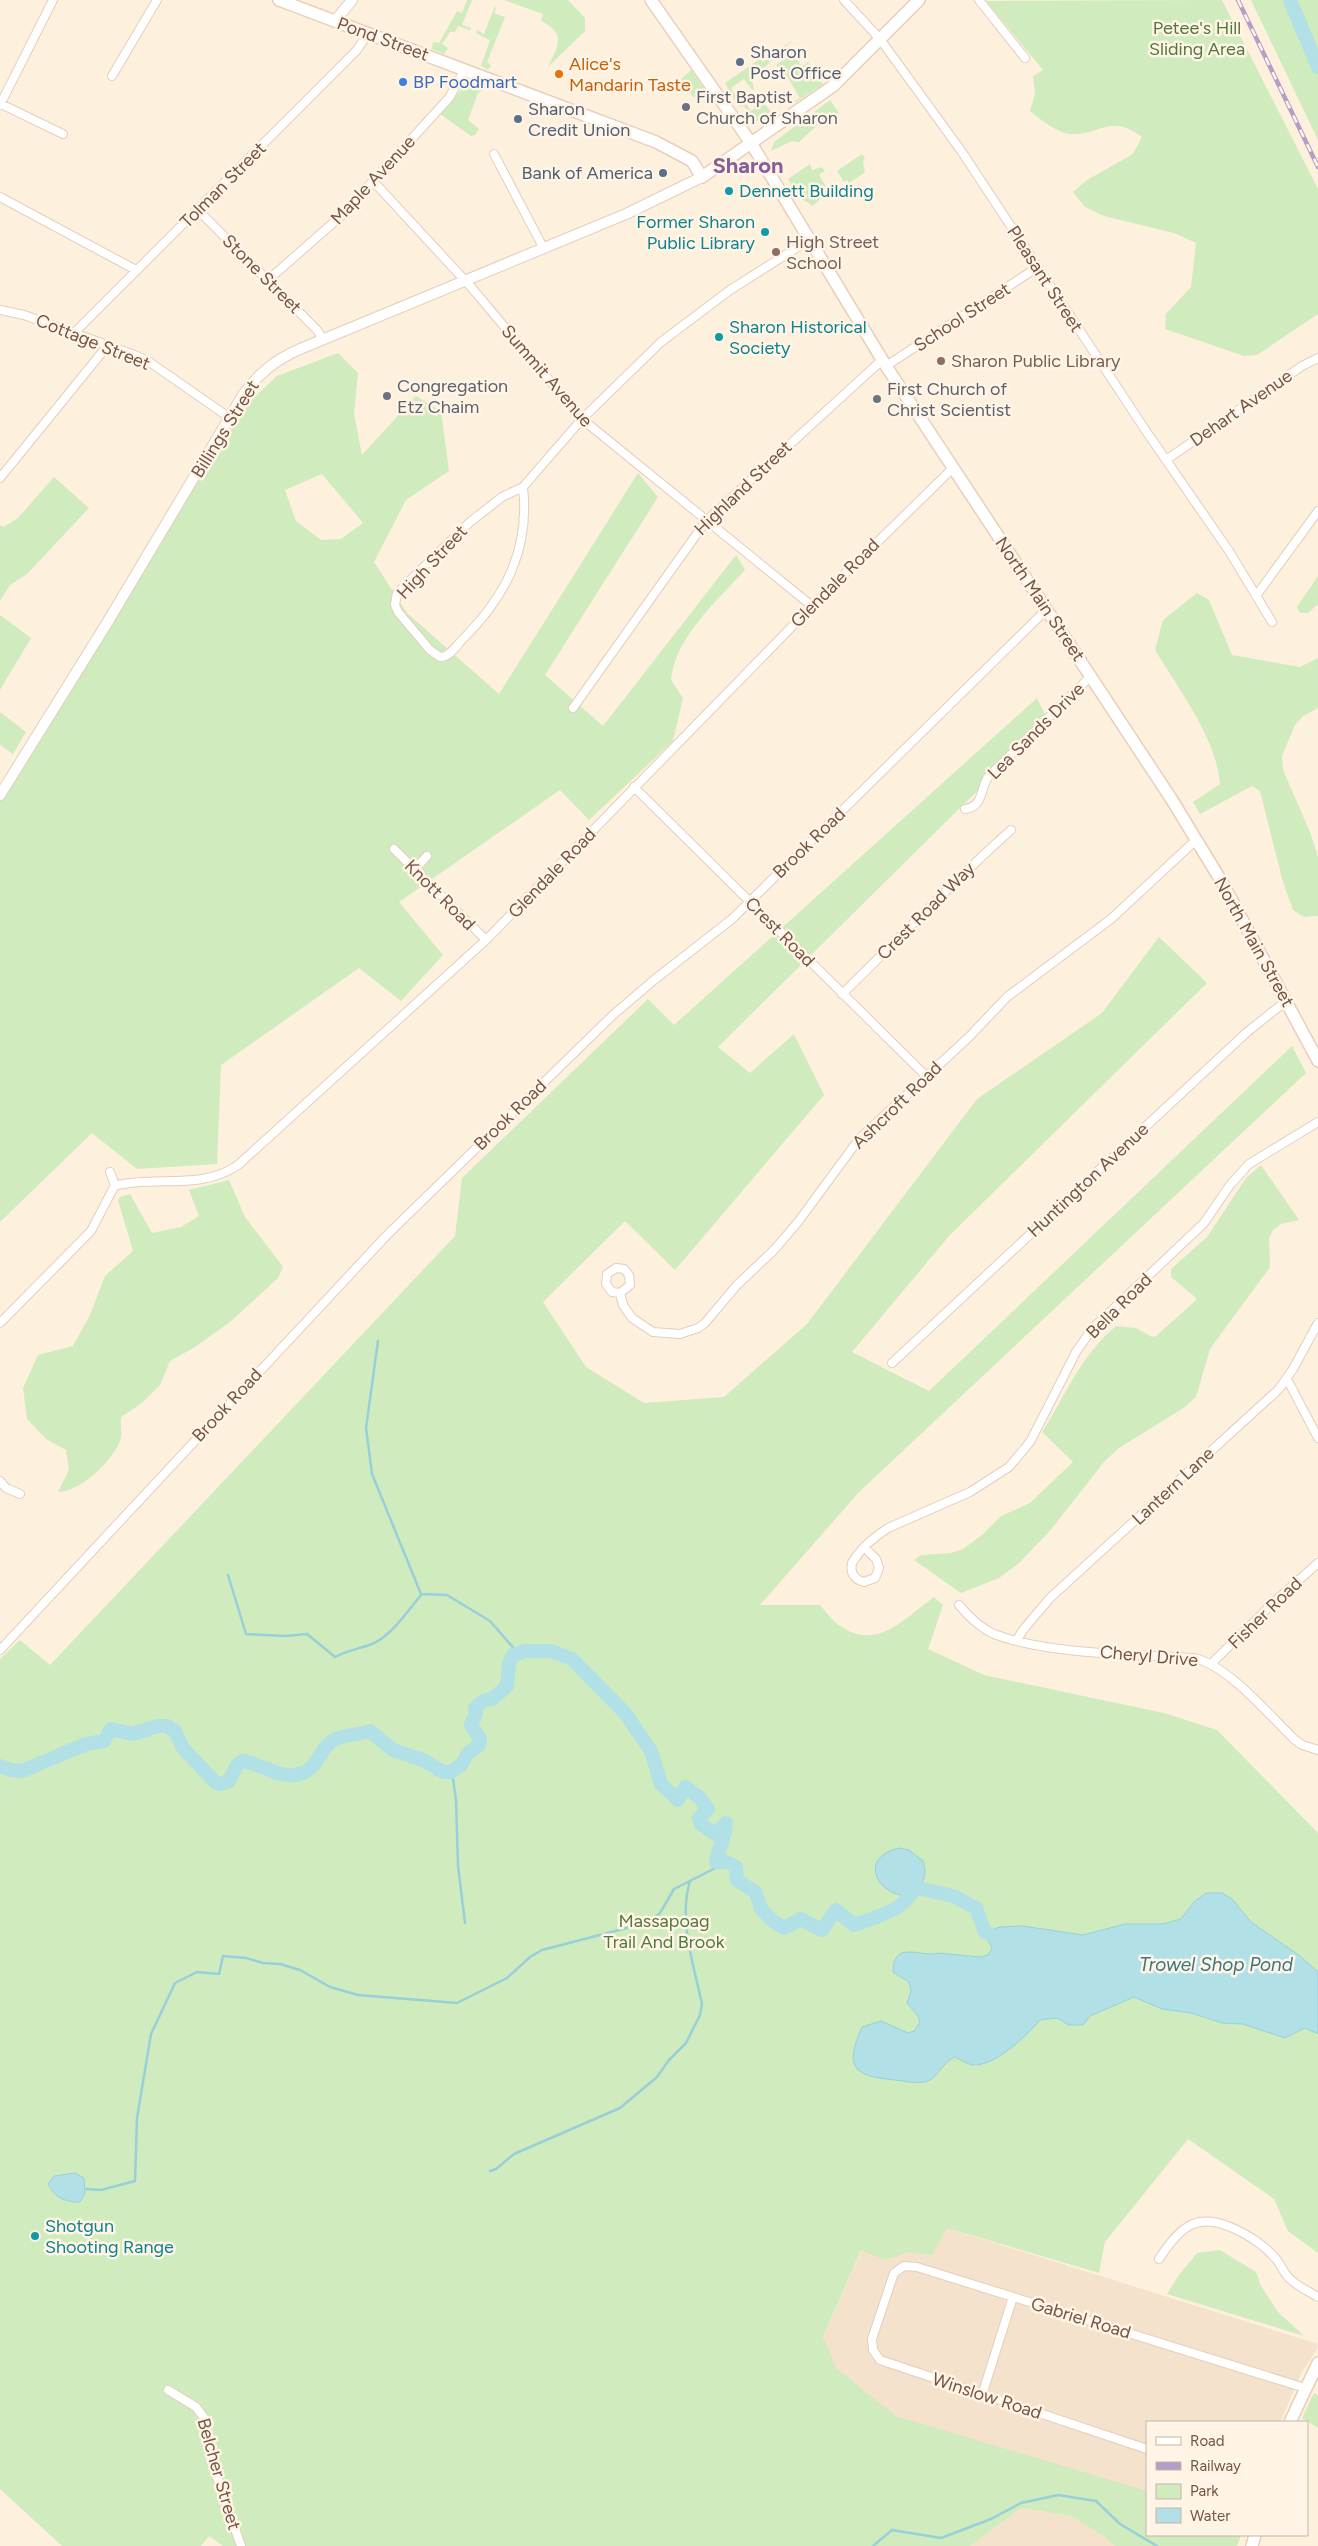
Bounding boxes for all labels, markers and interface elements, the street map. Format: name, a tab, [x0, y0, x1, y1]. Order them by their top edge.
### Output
street label: Pond Street	[334, 12, 432, 66]
park label: Petee's Hill Sliding Area	[1149, 17, 1245, 60]
place label: Sharon Post Office	[750, 41, 841, 84]
place label: Alice's Mandarin Taste	[569, 53, 691, 96]
marker: Sharon Post Office	[734, 56, 746, 68]
marker: Alice's Mandarin Taste	[553, 68, 565, 80]
place label: BP Foodmart	[413, 71, 518, 93]
marker: BP Foodmart	[397, 76, 409, 88]
place label: First Baptist Church of Sharon	[696, 86, 838, 129]
place label: Sharon Credit Union	[528, 98, 630, 141]
marker: First Baptist Church of Sharon	[680, 101, 692, 113]
marker: Sharon Credit Union	[512, 113, 524, 125]
street label: Maple Avenue	[326, 131, 420, 229]
street label: Tolman Street	[175, 137, 271, 233]
district label: Sharon	[712, 152, 784, 179]
place label: Bank of America	[522, 162, 653, 184]
marker: Bank of America	[657, 167, 669, 179]
place label: Dennett Building	[739, 180, 874, 202]
marker: Dennett Building	[723, 185, 735, 197]
place label: Former Sharon Public Library	[636, 211, 756, 254]
street label: Pleasant Street	[1002, 222, 1088, 337]
marker: Former Sharon Public Library	[759, 226, 771, 238]
street label: Stone Street	[218, 230, 306, 318]
place label: High Street School	[786, 231, 879, 274]
marker: High Street School	[770, 246, 782, 258]
street label: School Street	[910, 278, 1014, 356]
street label: Cottage Street	[33, 309, 154, 375]
place label: Sharon Historical Society	[729, 316, 867, 359]
street label: Summit Avenue	[497, 320, 597, 432]
marker: Sharon Historical Society	[713, 331, 725, 343]
place label: Sharon Public Library	[951, 350, 1121, 372]
marker: Sharon Public Library	[935, 355, 947, 367]
street label: Dehart Avenue	[1186, 365, 1296, 451]
place label: Congregation Etz Chaim	[397, 375, 508, 418]
street label: Billings Street	[186, 376, 264, 482]
place label: First Church of Christ Scientist	[887, 378, 1011, 421]
marker: Congregation Etz Chaim	[381, 390, 393, 402]
marker: First Church of Christ Scientist	[871, 393, 883, 405]
street label: Highland Street	[690, 436, 796, 540]
street label: High Street	[392, 520, 472, 604]
street label: North Main Street	[990, 533, 1090, 666]
street label: Glendale Road	[786, 534, 884, 632]
street label: Lea Sands Drive	[983, 678, 1089, 784]
street label: Brook Road	[768, 803, 850, 883]
street label: Glendale Road	[503, 823, 601, 923]
street label: Knott Road	[400, 855, 480, 935]
street label: Crest Road Way	[872, 857, 980, 965]
street label: North Main Street	[1209, 873, 1299, 1011]
street label: Crest Road	[740, 892, 820, 972]
street label: Ashcroft Road	[848, 1057, 946, 1153]
street label: Brook Road	[469, 1075, 551, 1155]
street label: Huntington Avenue	[1023, 1118, 1153, 1242]
street label: Bella Road	[1082, 1269, 1156, 1343]
street label: Brook Road	[187, 1364, 267, 1446]
street label: Lantern Lane	[1127, 1442, 1219, 1530]
street label: Fisher Road	[1223, 1572, 1307, 1654]
street label: Cheryl Drive	[1099, 1641, 1199, 1671]
park label: Massapoag Trail And Brook	[604, 1910, 725, 1953]
water label: Trowel Shop Pond	[1139, 1953, 1294, 1976]
place label: Shotgun Shooting Range	[45, 2215, 174, 2258]
marker: Shotgun Shooting Range	[29, 2230, 41, 2242]
street label: Gabriel Road	[1028, 2292, 1134, 2344]
street label: Winslow Road	[929, 2368, 1045, 2424]
street label: Belcher Street	[193, 2416, 246, 2533]
legend	[1146, 2421, 1308, 2536]
text: Road	[1190, 2432, 1225, 2450]
text: Railway	[1190, 2457, 1241, 2475]
text: Park	[1190, 2482, 1219, 2500]
text: Water	[1190, 2507, 1230, 2525]

